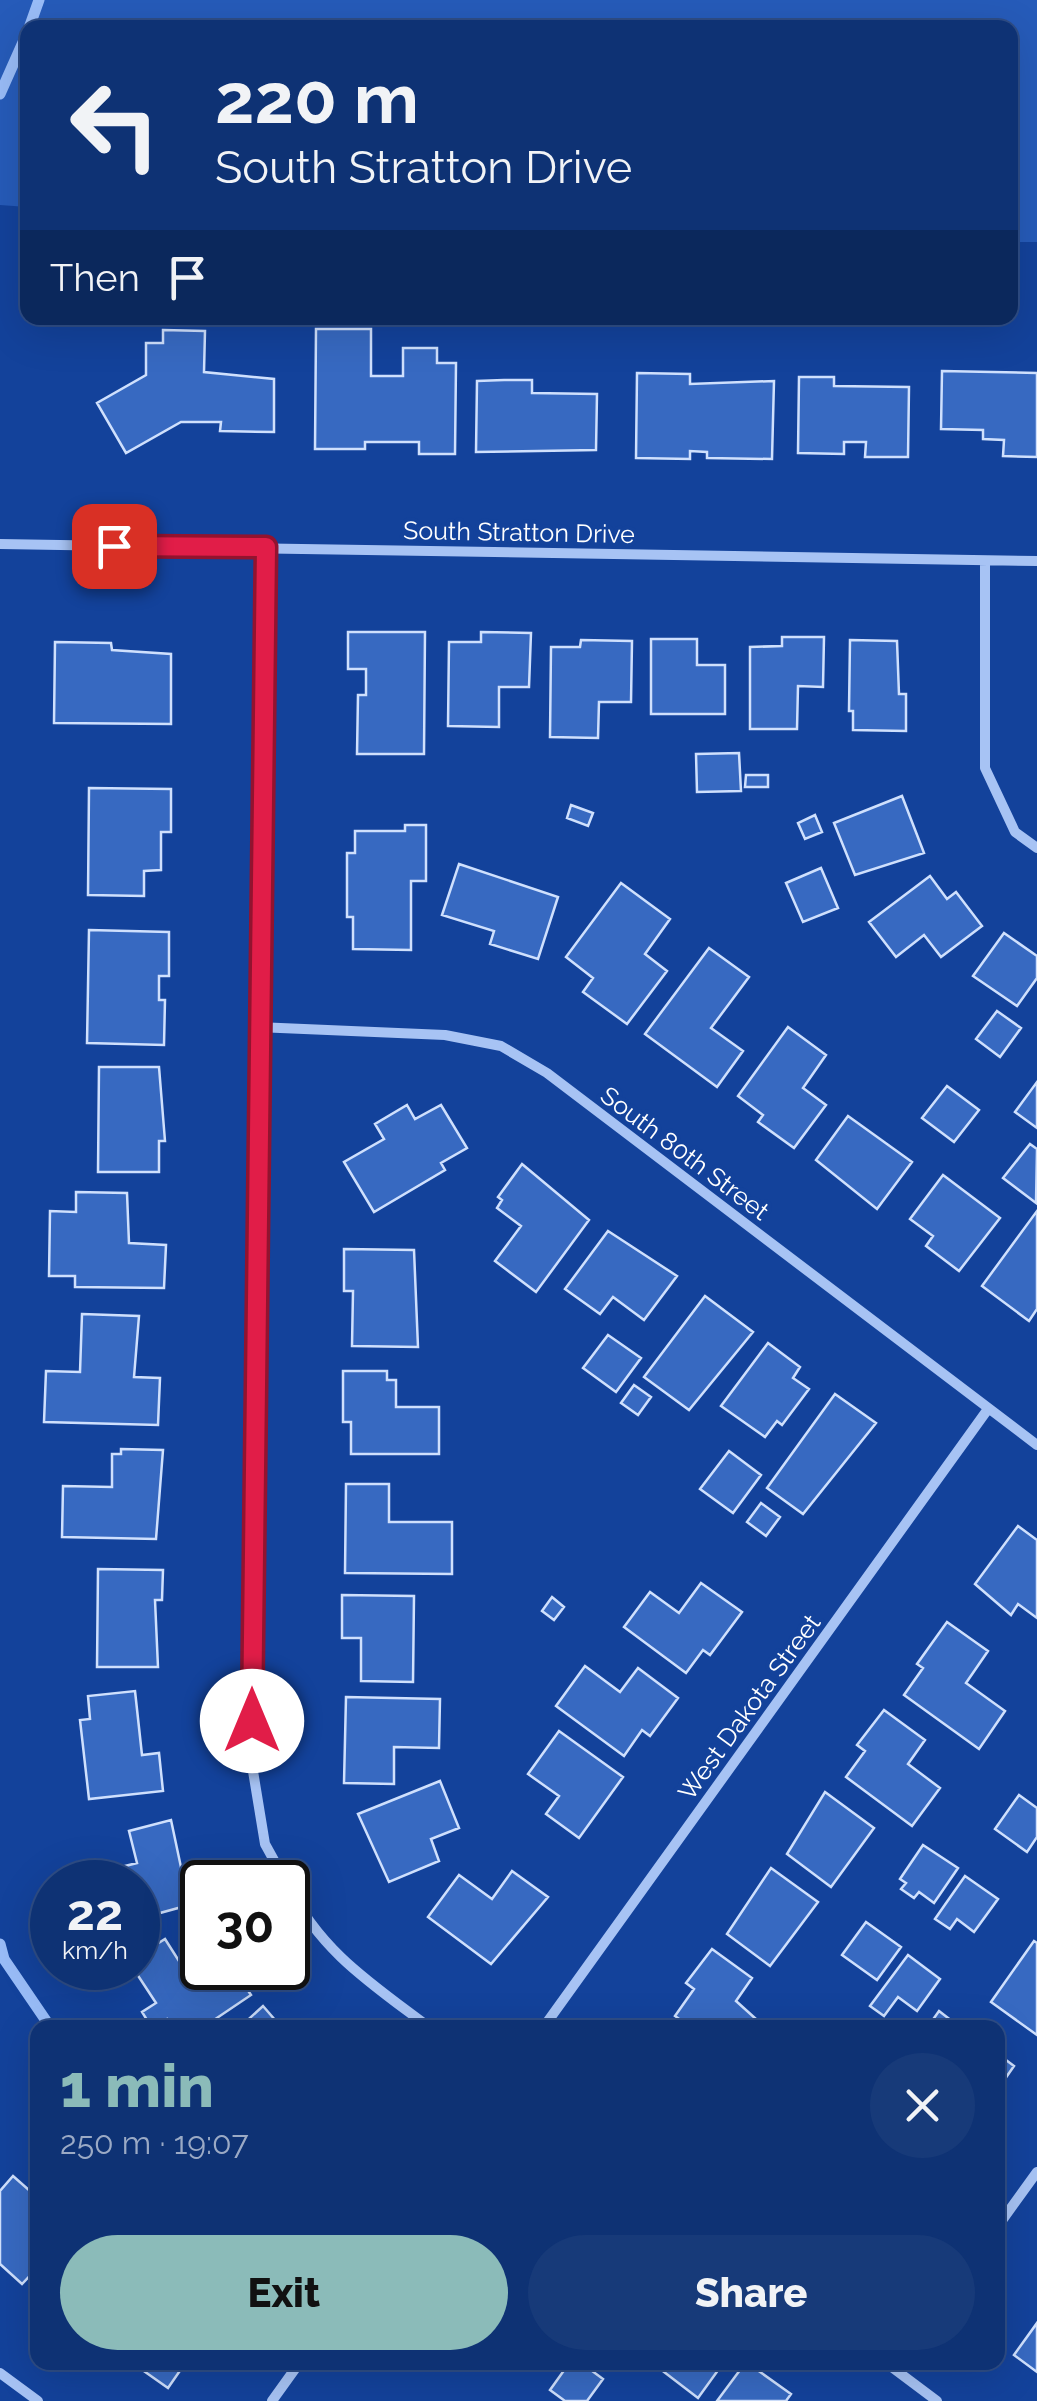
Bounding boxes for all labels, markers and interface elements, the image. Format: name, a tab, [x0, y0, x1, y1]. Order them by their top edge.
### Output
text: 220 m	[215, 57, 419, 139]
icon: left	[50, 60, 180, 190]
text: South Stratton Drive	[215, 141, 632, 194]
icon: arrive	[160, 250, 215, 305]
text: Then	[50, 255, 140, 300]
pin	[72, 504, 157, 589]
street label: South Stratton Drive	[403, 515, 635, 549]
icon: arrive	[87, 519, 142, 574]
street label: South 80th Street	[595, 1080, 776, 1226]
street label: West Dakota Street	[672, 1608, 827, 1806]
position arrow	[200, 1669, 304, 1773]
speed limit sign: 30	[180, 1860, 310, 1990]
text: 22	[67, 1883, 123, 1942]
text: km/h	[62, 1935, 128, 1965]
text: 1 min	[60, 2051, 214, 2121]
button: close	[870, 2053, 975, 2158]
text: 250 m · 19:07	[60, 2124, 249, 2161]
button: Exit	[60, 2235, 508, 2350]
button: Share	[528, 2235, 975, 2350]

